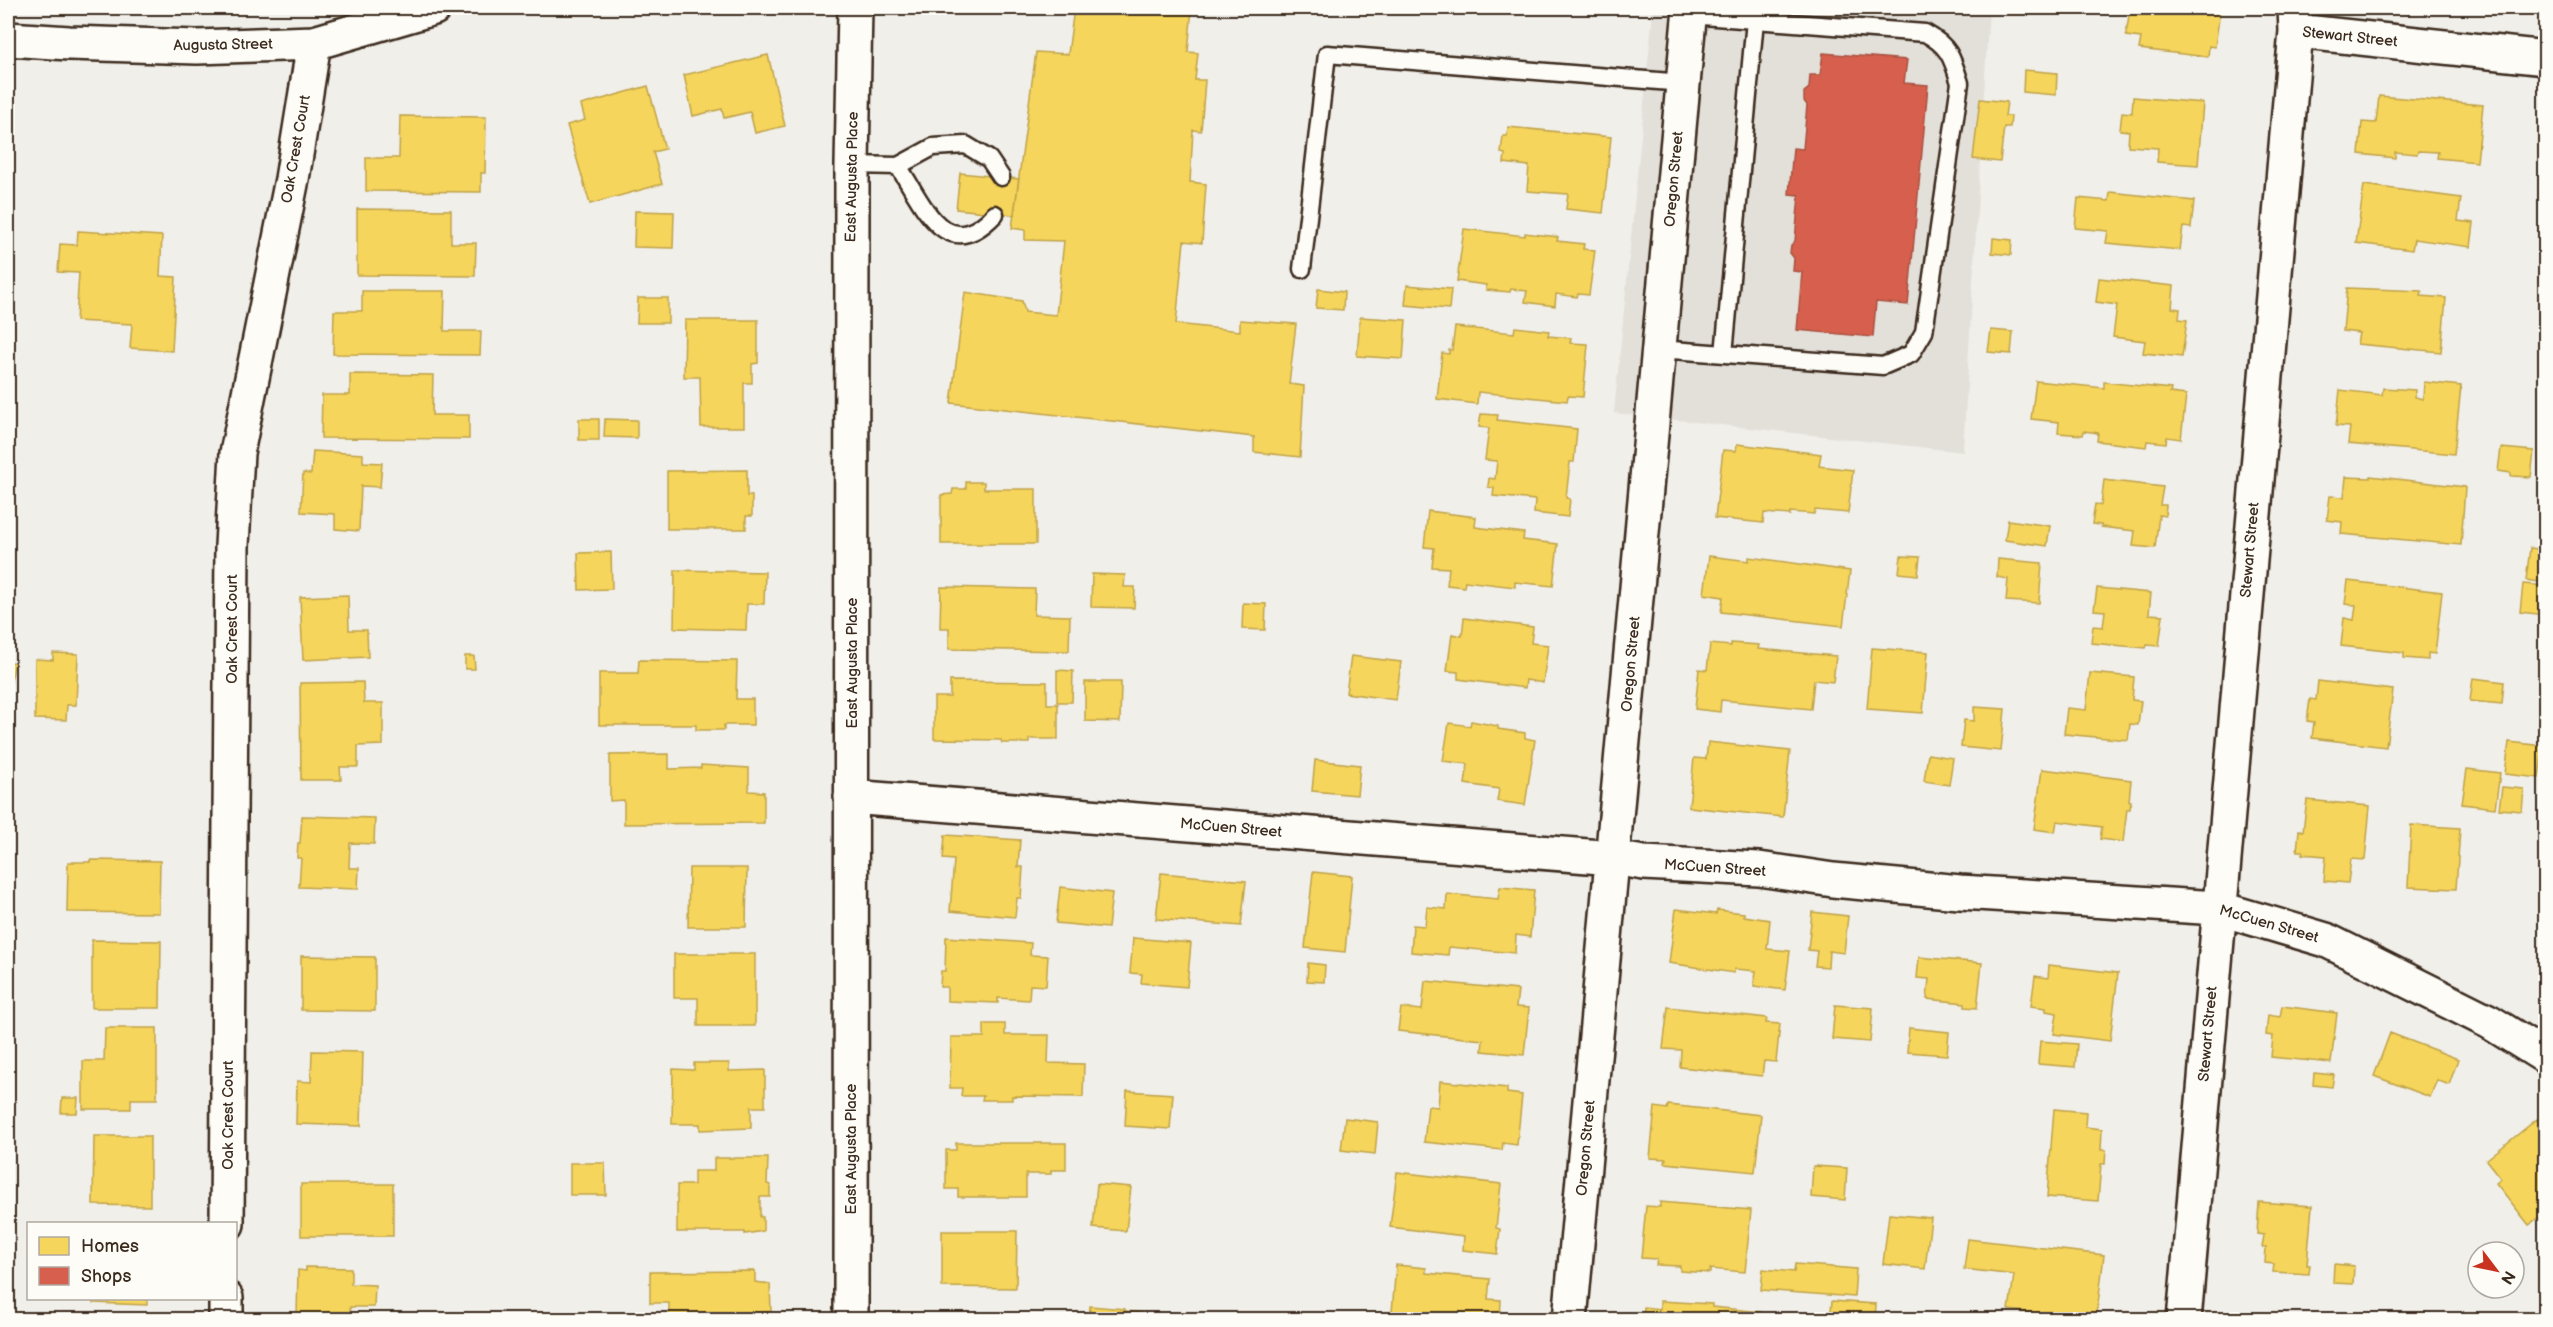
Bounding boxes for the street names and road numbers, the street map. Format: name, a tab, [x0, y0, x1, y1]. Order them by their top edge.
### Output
street label: Stewart Street	[2301, 23, 2399, 51]
street label: Augusta Street	[173, 35, 273, 55]
street label: Oak Crest Court	[277, 93, 315, 205]
street label: East Augusta Place	[841, 111, 863, 243]
street label: Oregon Street	[1660, 130, 1688, 228]
street label: Stewart Street	[2236, 501, 2264, 598]
street label: Oak Crest Court	[223, 574, 242, 684]
street label: East Augusta Place	[843, 597, 862, 729]
street label: Oregon Street	[1617, 615, 1645, 713]
street label: McCuen Street	[1179, 814, 1283, 842]
street label: McCuen Street	[1663, 855, 1767, 881]
street label: McCuen Street	[2217, 901, 2321, 947]
street label: Stewart Street	[2194, 985, 2222, 1082]
street label: Oak Crest Court	[219, 1060, 238, 1170]
street label: East Augusta Place	[842, 1083, 861, 1215]
street label: Oregon Street	[1572, 1099, 1600, 1197]

